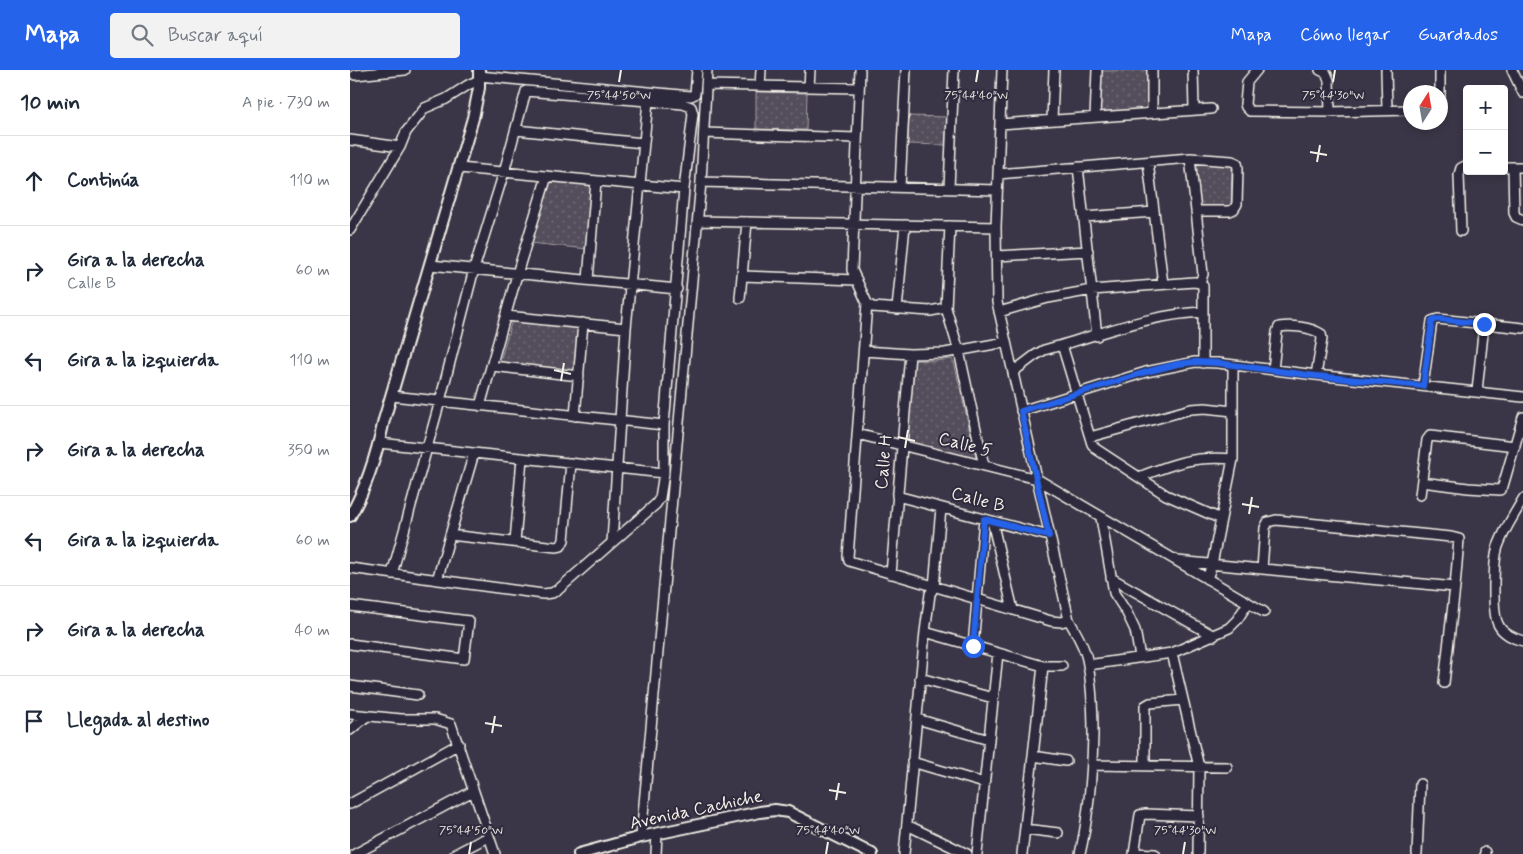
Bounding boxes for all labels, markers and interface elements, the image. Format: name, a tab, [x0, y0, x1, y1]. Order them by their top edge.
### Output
search box	[110, 13, 460, 58]
text: Mapa	[25, 20, 80, 51]
icon: search	[128, 21, 156, 49]
text: Buscar aquí	[168, 23, 263, 48]
text: Mapa	[1231, 23, 1272, 47]
text: Cómo llegar	[1300, 23, 1390, 47]
text: Guardados	[1418, 23, 1498, 47]
north arrow	[1403, 85, 1448, 130]
map controls	[1463, 85, 1508, 175]
button: +	[1463, 85, 1508, 130]
text: 75°44'50"W	[587, 88, 651, 104]
text: 75°44'40"W	[944, 88, 1008, 104]
text: 75°44'30"W	[1302, 88, 1364, 104]
text: 10 min	[20, 89, 80, 117]
text: A pie · 730 m	[242, 92, 330, 113]
button: −	[1463, 130, 1508, 175]
icon: ahead	[20, 167, 48, 195]
text: Continúa	[67, 168, 139, 193]
text: 110 m	[289, 170, 330, 191]
text: Gira a la derecha	[67, 248, 205, 273]
icon: right	[20, 257, 48, 285]
text: 60 m	[296, 260, 330, 281]
text: Calle B	[67, 273, 116, 294]
route end	[1473, 313, 1496, 336]
icon: left	[20, 347, 48, 375]
text: Gira a la izquierda	[67, 348, 218, 373]
text: 110 m	[289, 350, 330, 371]
street label: Calle 5	[936, 427, 994, 463]
street label: Calle H	[870, 433, 898, 491]
icon: right	[20, 437, 48, 465]
text: Gira a la derecha	[67, 438, 205, 463]
text: 350 m	[288, 440, 330, 461]
street label: Calle B	[948, 481, 1008, 519]
icon: left	[20, 527, 48, 555]
text: Gira a la izquierda	[67, 528, 218, 553]
text: 60 m	[296, 530, 330, 551]
icon: right	[20, 617, 48, 645]
text: Gira a la derecha	[67, 618, 205, 643]
text: 40 m	[294, 620, 330, 641]
route start	[962, 635, 985, 658]
icon: arrive	[20, 707, 48, 735]
text: Llegada al destino	[67, 708, 209, 733]
street label: Avenida Cachiche	[627, 784, 765, 836]
text: 75°44'50"W	[439, 823, 503, 839]
text: 75°44'40"W	[796, 823, 860, 839]
text: 75°44'30"W	[1154, 823, 1216, 839]

